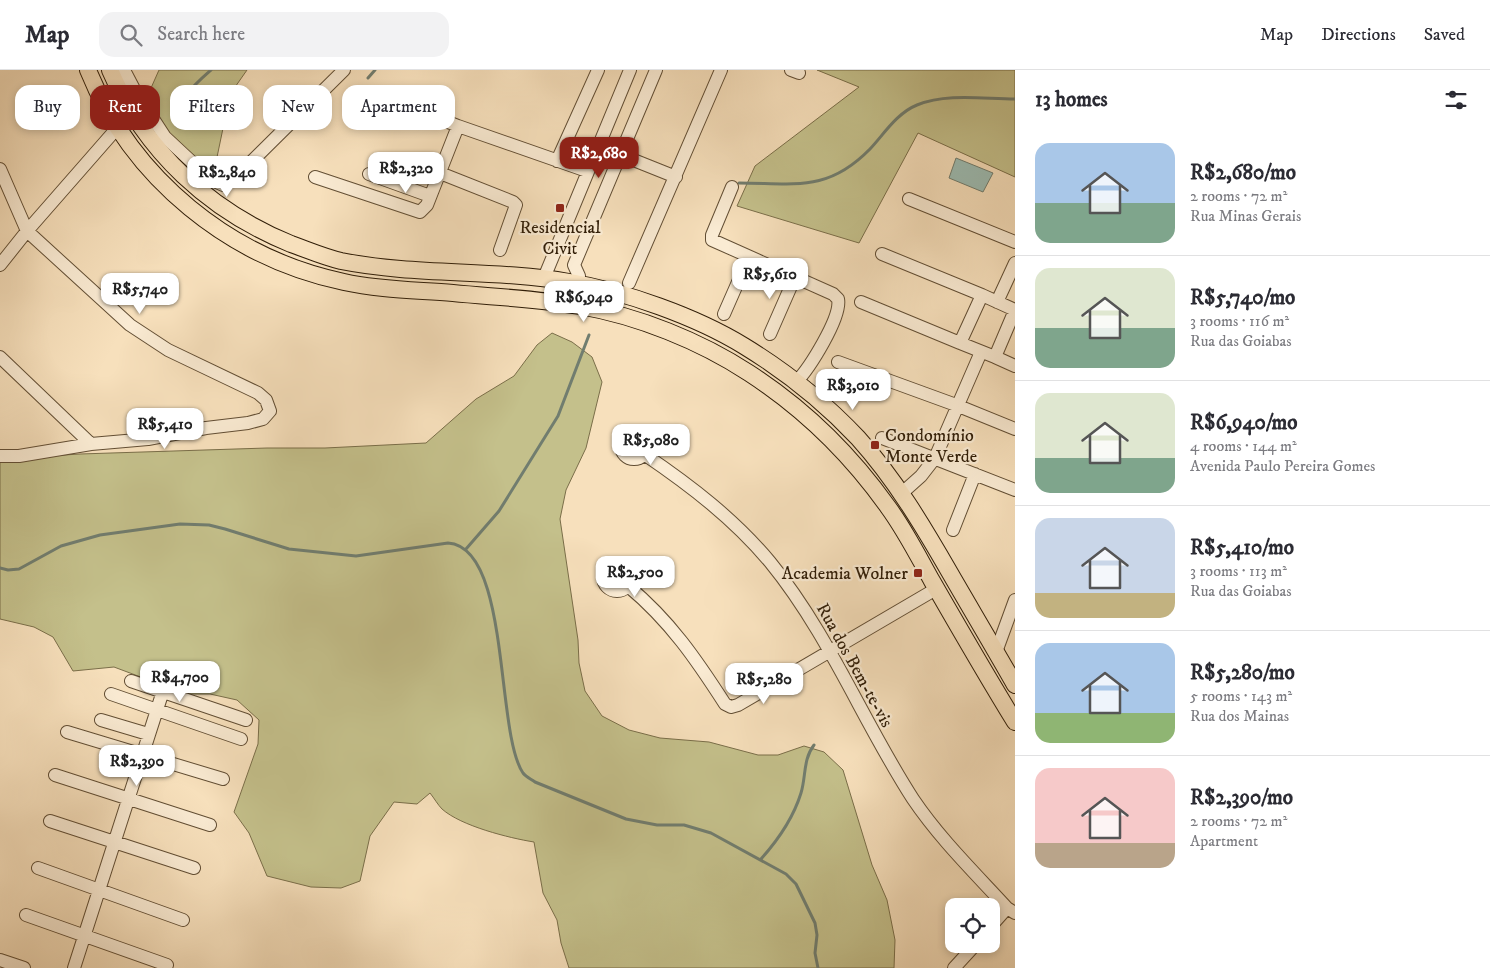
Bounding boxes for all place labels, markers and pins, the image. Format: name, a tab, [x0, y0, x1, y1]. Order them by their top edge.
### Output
pin: R$2,680	[553, 136, 645, 179]
pin: R$2,320	[360, 152, 452, 194]
pin: R$2,840	[181, 156, 273, 198]
marker: Residencial Civit	[554, 202, 566, 214]
place label: Residencial Civit	[519, 217, 601, 260]
pin: R$5,610	[724, 258, 816, 300]
pin: R$5,740	[94, 272, 186, 315]
pin: R$6,940	[538, 280, 630, 323]
pin: R$3,010	[807, 368, 899, 411]
pin: R$5,410	[119, 408, 211, 450]
pin: R$5,080	[605, 424, 697, 466]
place label: Condomínio Monte Verde	[885, 425, 977, 468]
marker: Condomínio Monte Verde	[869, 439, 881, 451]
pin: R$2,500	[589, 556, 681, 598]
place label: Academia Wolner	[782, 563, 908, 585]
marker: Academia Wolner	[912, 567, 924, 579]
pin: R$4,700	[134, 660, 226, 703]
pin: R$5,280	[718, 662, 810, 705]
pin: R$2,390	[91, 744, 183, 787]

